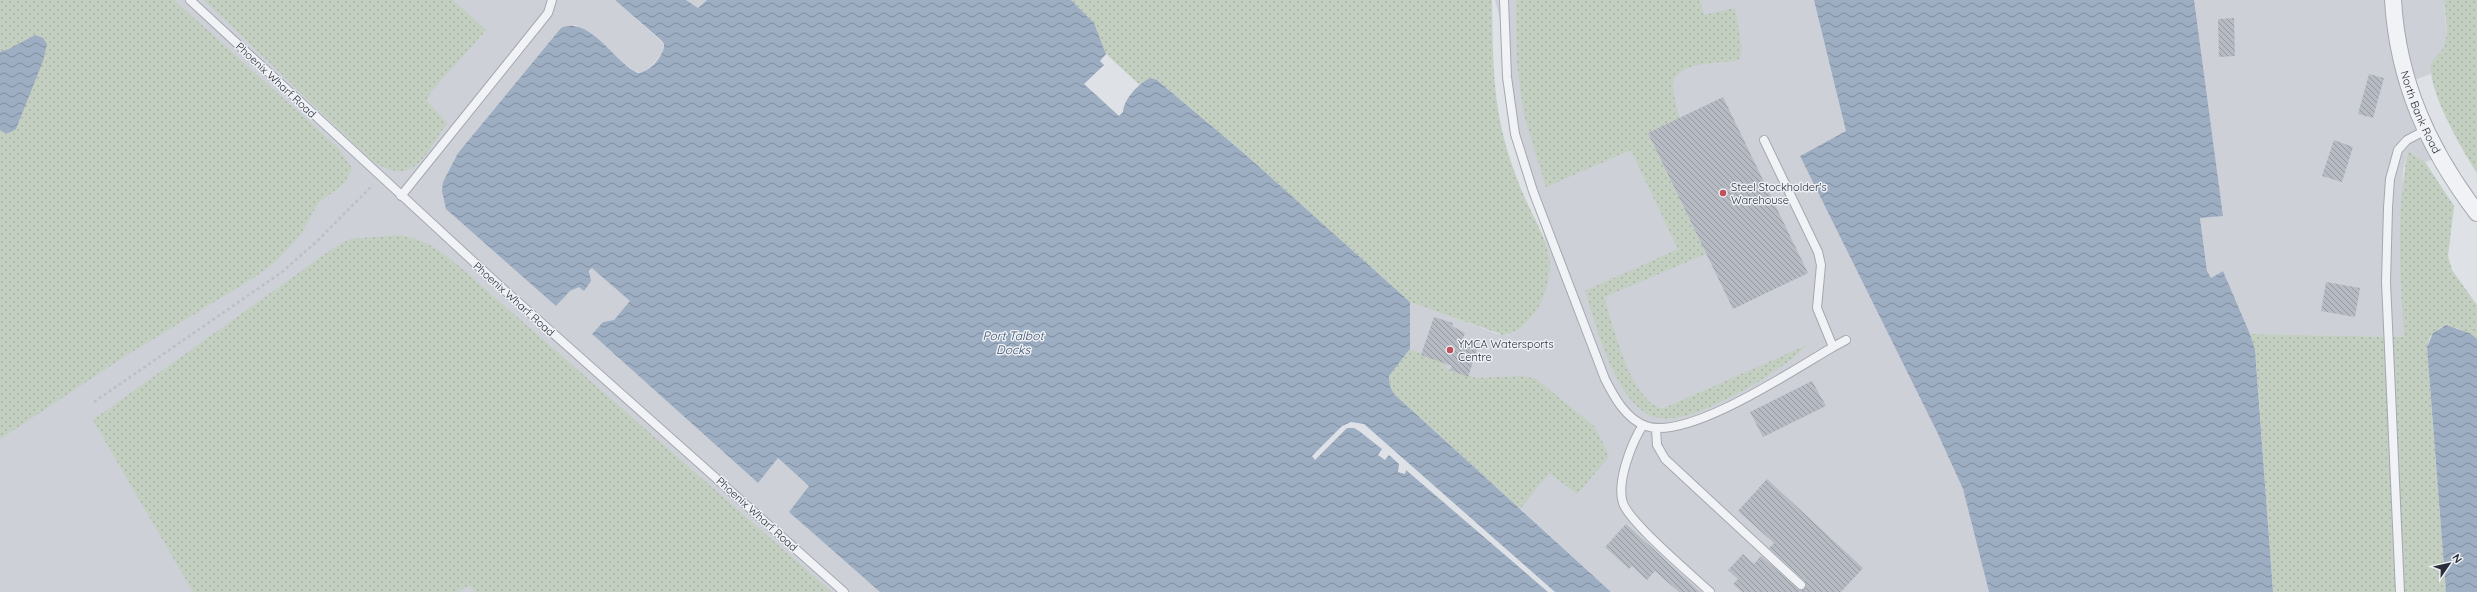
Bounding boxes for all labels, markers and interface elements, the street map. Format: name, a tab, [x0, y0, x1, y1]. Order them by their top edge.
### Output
street label: Phoenix Wharf Road	[233, 39, 319, 121]
street label: North Bank Road	[2398, 69, 2444, 156]
place label: Steel Stockholder's Warehouse	[1731, 180, 1827, 207]
marker: Steel Stockholder's Warehouse	[1718, 188, 1728, 198]
street label: Phoenix Wharf Road	[470, 259, 558, 339]
water label: Port Talbot Docks	[983, 328, 1045, 357]
place label: YMCA Watersports Centre	[1458, 337, 1554, 364]
marker: YMCA Watersports Centre	[1445, 345, 1455, 355]
street label: Phoenix Wharf Road	[713, 474, 801, 554]
north arrow	[2429, 544, 2469, 584]
text: N	[2449, 551, 2465, 566]

